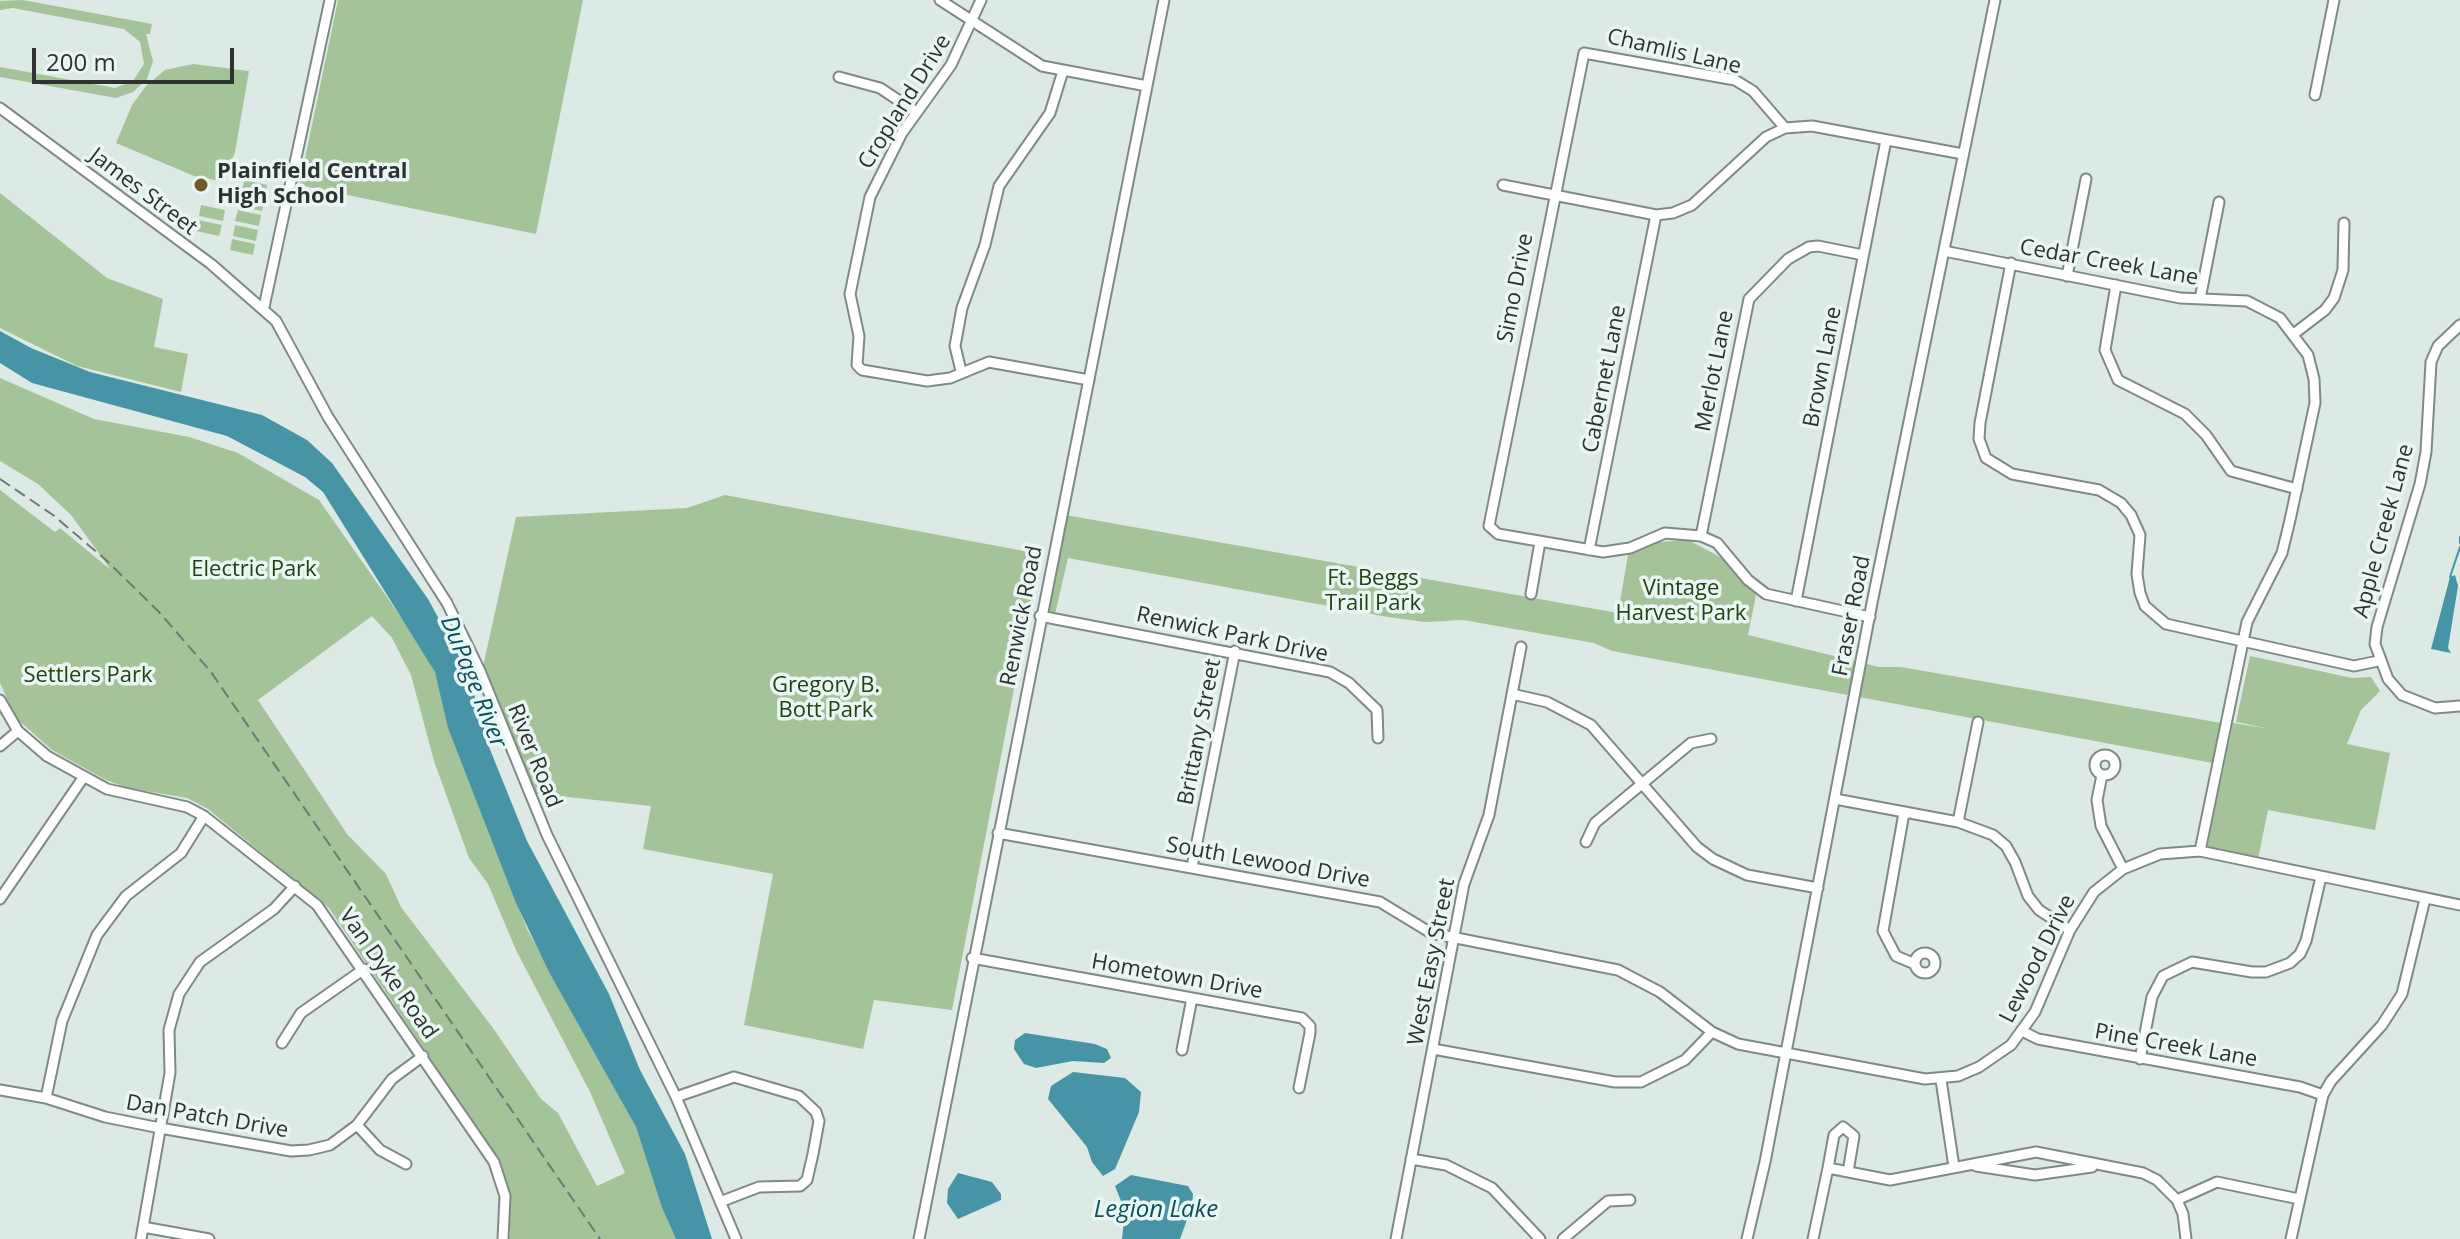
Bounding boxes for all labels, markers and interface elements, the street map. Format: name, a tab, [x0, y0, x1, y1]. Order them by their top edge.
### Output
street label: Chamlis Lane	[1604, 24, 1744, 80]
street label: Cropland Drive	[853, 30, 957, 174]
scale bar	[36, 32, 238, 82]
text: 200 m	[46, 45, 116, 78]
street label: James Street	[84, 143, 202, 241]
place label: Plainfield Central High School	[217, 159, 408, 210]
marker: Plainfield Central High School	[192, 176, 210, 194]
street label: Simo Drive	[1492, 231, 1540, 345]
street label: Cedar Creek Lane	[2018, 234, 2200, 292]
street label: Cabernet Lane	[1578, 303, 1632, 455]
street label: Brown Lane	[1798, 304, 1848, 430]
street label: Merlot Lane	[1690, 308, 1740, 434]
street label: Apple Creek Lane	[2348, 441, 2420, 621]
street label: Renwick Road	[995, 544, 1049, 688]
street label: Fraser Road	[1827, 553, 1877, 679]
park label: Electric Park	[191, 557, 317, 583]
park label: Ft. Beggs Trail Park	[1325, 566, 1421, 618]
park label: Vintage Harvest Park	[1616, 576, 1746, 628]
street label: Renwick Park Drive	[1134, 602, 1330, 668]
water label: DuPage River	[433, 612, 513, 752]
street label: Brittany Street	[1173, 657, 1227, 807]
park label: Settlers Park	[23, 663, 153, 689]
park label: Gregory B. Bott Park	[772, 673, 880, 724]
street label: River Road	[501, 700, 567, 812]
street label: South Lewood Drive	[1164, 832, 1372, 894]
street label: West Easy Street	[1403, 876, 1461, 1048]
street label: Lewood Drive	[1994, 890, 2082, 1028]
street label: Van Dyke Road	[333, 903, 443, 1045]
street label: Hometown Drive	[1089, 949, 1265, 1005]
street label: Pine Creek Lane	[2093, 1019, 2259, 1073]
street label: Dan Patch Drive	[124, 1090, 290, 1144]
water label: Legion Lake	[1094, 1196, 1218, 1224]

